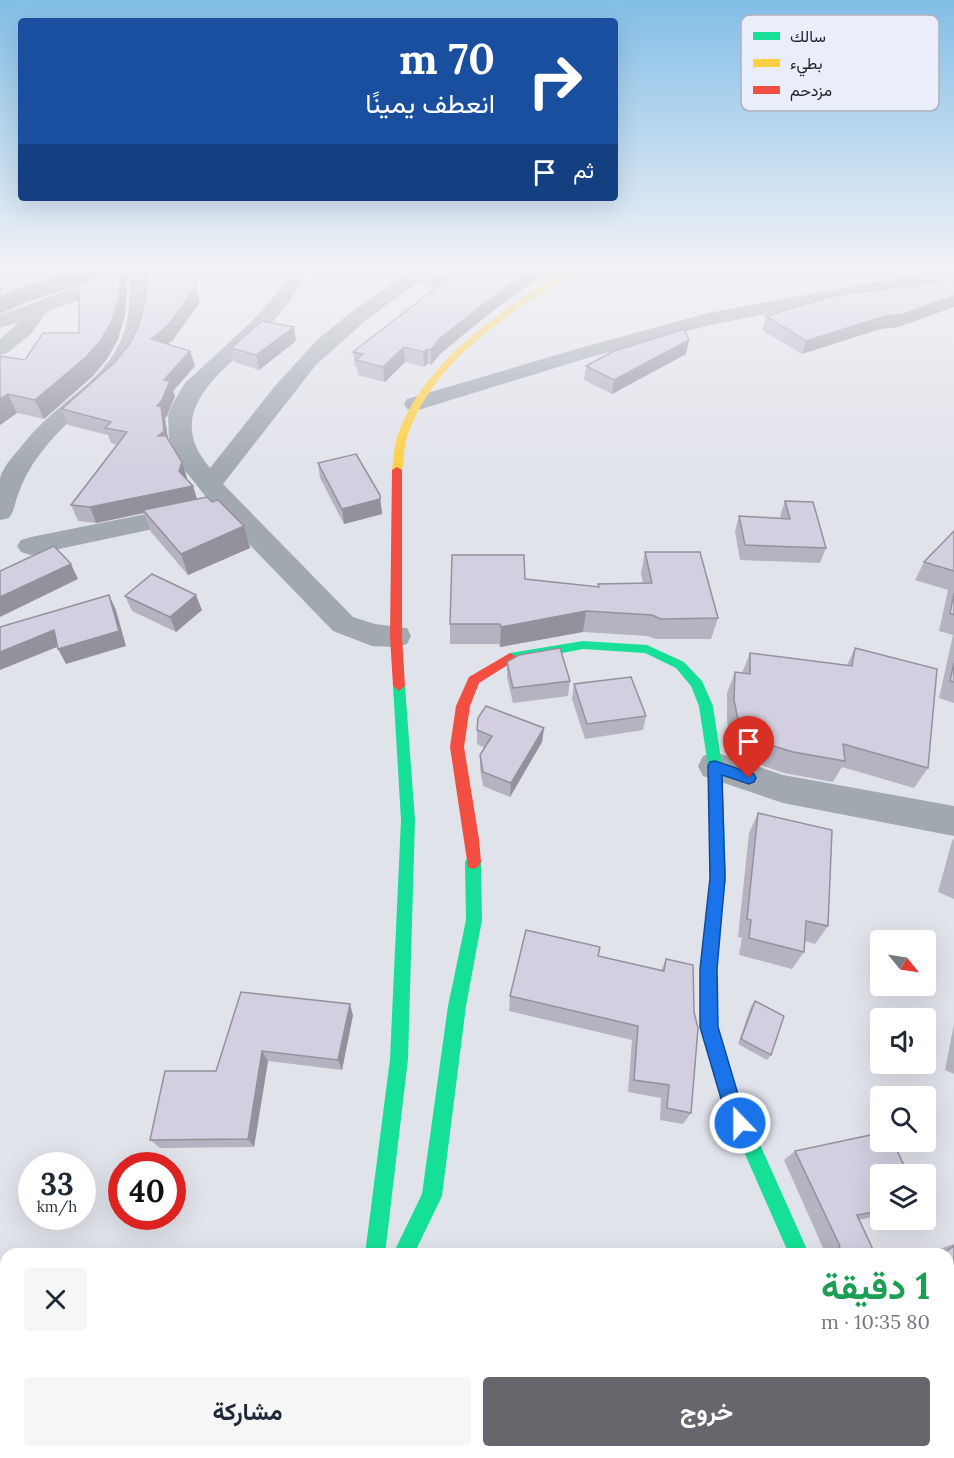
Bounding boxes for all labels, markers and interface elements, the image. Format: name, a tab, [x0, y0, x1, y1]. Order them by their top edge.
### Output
legend	[741, 15, 939, 111]
text: سالك	[790, 26, 826, 46]
text: 70 m	[399, 32, 495, 86]
icon: right	[516, 42, 594, 120]
text: بطيء	[790, 53, 822, 77]
text: مزدحم	[790, 80, 832, 101]
text: انعطف يمينًا	[365, 86, 495, 120]
icon: arrive	[528, 156, 561, 189]
text: ثم	[573, 156, 594, 184]
pin	[723, 716, 774, 778]
icon: arrive	[732, 725, 765, 758]
north arrow	[870, 930, 936, 996]
map controls	[870, 930, 936, 1230]
button: sound	[870, 1008, 936, 1074]
button: search	[870, 1086, 936, 1152]
position arrow	[708, 1091, 772, 1155]
speed limit sign: 40	[108, 1152, 186, 1230]
button: layers	[870, 1164, 936, 1230]
text: 33	[40, 1165, 74, 1203]
text: km/h	[37, 1197, 77, 1216]
text: 1 دقيقة	[821, 1263, 930, 1309]
button: close	[24, 1268, 87, 1331]
text: 80 m · 10:35	[821, 1309, 930, 1334]
button: مشاركة	[24, 1377, 471, 1446]
button: خروج	[483, 1377, 930, 1446]

